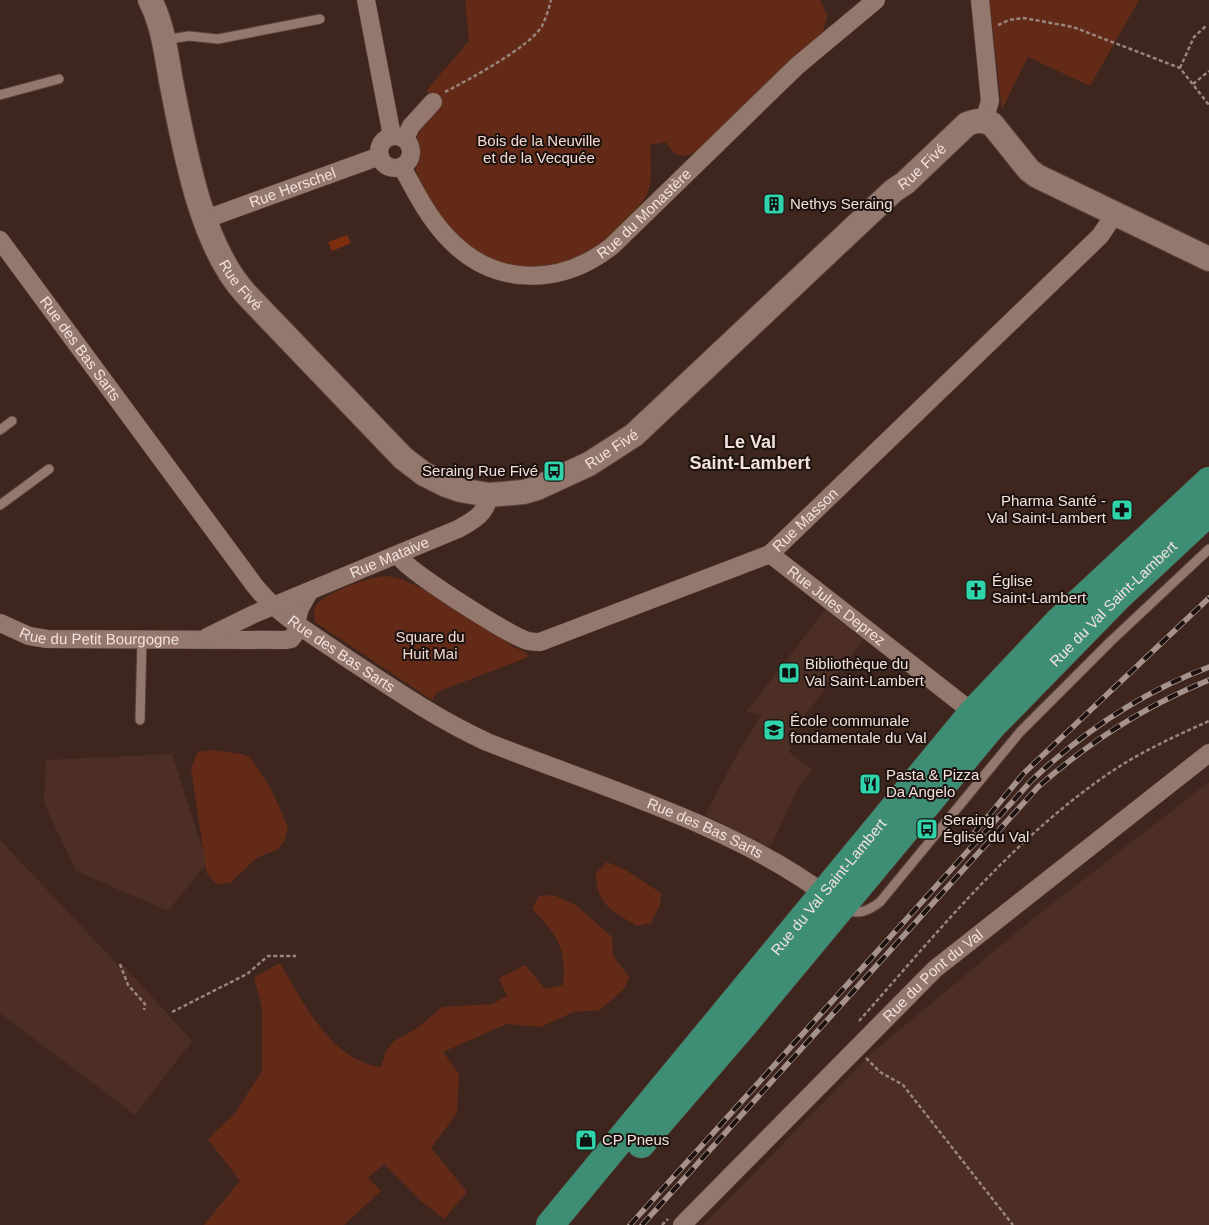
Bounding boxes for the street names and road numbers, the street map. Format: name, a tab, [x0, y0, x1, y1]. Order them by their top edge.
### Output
street label: Rue Fivé	[895, 140, 949, 193]
street label: Rue Herschel	[247, 164, 338, 211]
street label: Rue du Monastère	[594, 165, 694, 262]
street label: Rue Fivé	[216, 256, 266, 314]
street label: Rue des Bas Sarts	[37, 293, 124, 404]
street label: Rue Fivé	[582, 425, 641, 472]
street label: Rue Masson	[769, 484, 841, 555]
street label: Rue Mataive	[347, 533, 431, 581]
street label: Rue du Val Saint-Lambert	[1046, 537, 1181, 670]
street label: Rue Jules Deprez	[784, 562, 889, 649]
street label: Rue des Bas Sarts	[285, 612, 398, 695]
street label: Rue du Petit Bourgogne	[17, 624, 179, 648]
street label: Rue des Bas Sarts	[645, 794, 766, 861]
street label: Rue du Val Saint-Lambert	[767, 815, 890, 958]
street label: Rue du Pont du Val	[879, 926, 986, 1025]

